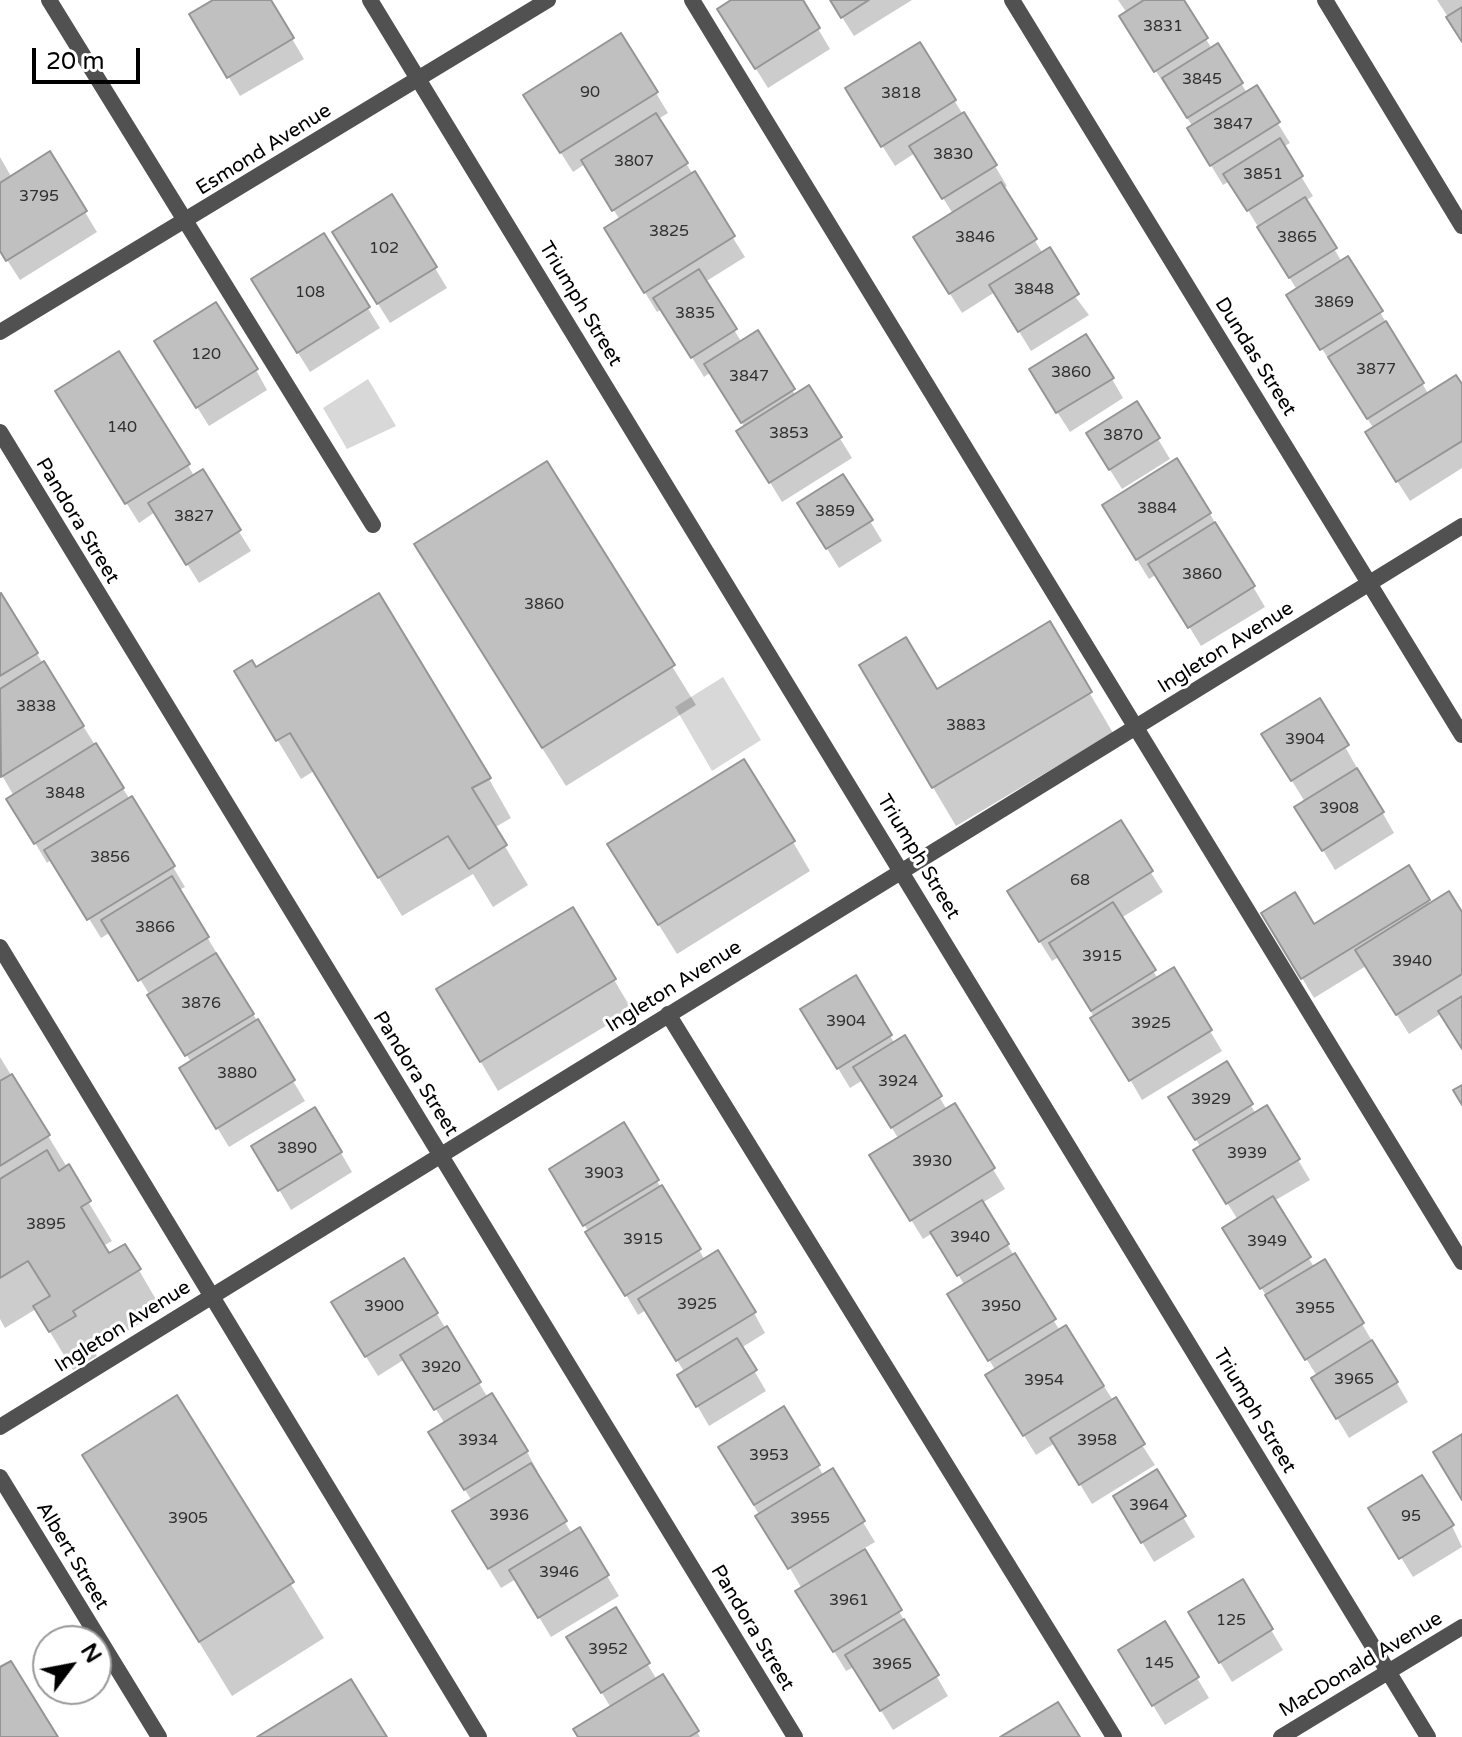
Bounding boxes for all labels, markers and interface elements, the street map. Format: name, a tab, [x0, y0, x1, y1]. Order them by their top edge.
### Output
house number: 3831	[1143, 17, 1183, 37]
scale bar	[36, 32, 144, 82]
text: 20 m	[46, 47, 104, 76]
house number: 3845	[1182, 70, 1222, 90]
house number: 90	[580, 83, 600, 103]
house number: 3818	[881, 84, 921, 104]
street label: Esmond Avenue	[192, 99, 336, 201]
house number: 3847	[1213, 115, 1253, 135]
house number: 3830	[933, 145, 973, 165]
house number: 3807	[614, 152, 654, 172]
house number: 3851	[1243, 165, 1283, 185]
house number: 3795	[19, 187, 59, 207]
house number: 3825	[649, 222, 689, 242]
house number: 3846	[955, 228, 995, 248]
house number: 3865	[1277, 228, 1317, 248]
street label: Triumph Street	[533, 237, 627, 371]
house number: 102	[369, 239, 399, 259]
house number: 3848	[1014, 280, 1054, 300]
house number: 108	[295, 283, 325, 303]
street label: Dundas Street	[1209, 293, 1301, 421]
house number: 3869	[1314, 293, 1354, 313]
house number: 3835	[675, 304, 715, 324]
house number: 120	[191, 345, 221, 365]
house number: 3877	[1356, 360, 1396, 380]
house number: 3860	[1051, 363, 1091, 383]
house number: 3847	[729, 367, 769, 387]
house number: 140	[107, 418, 137, 438]
house number: 3853	[769, 424, 809, 444]
house number: 3870	[1103, 426, 1143, 446]
street label: Pandora Street	[30, 454, 124, 588]
house number: 3884	[1137, 499, 1177, 519]
house number: 3859	[815, 502, 855, 522]
house number: 3827	[174, 507, 214, 527]
house number: 3860	[1182, 565, 1222, 585]
house number: 3860	[524, 595, 564, 615]
street label: Ingleton Avenue	[1154, 597, 1298, 699]
house number: 3838	[16, 697, 56, 717]
house number: 3883	[946, 716, 986, 736]
house number: 3904	[1285, 730, 1325, 750]
house number: 3848	[45, 784, 85, 804]
street label: Triumph Street	[871, 790, 965, 924]
house number: 3908	[1319, 799, 1359, 819]
house number: 3856	[90, 848, 130, 868]
house number: 68	[1070, 871, 1090, 891]
house number: 3866	[135, 918, 175, 938]
street label: Ingleton Avenue	[602, 936, 746, 1038]
house number: 3915	[1082, 947, 1122, 967]
house number: 3940	[1392, 952, 1432, 972]
house number: 3876	[181, 994, 221, 1014]
street label: Pandora Street	[367, 1007, 463, 1141]
house number: 3904	[826, 1012, 866, 1032]
house number: 3925	[1131, 1014, 1171, 1034]
house number: 3880	[217, 1064, 257, 1084]
house number: 3924	[878, 1072, 918, 1092]
house number: 3929	[1191, 1090, 1231, 1110]
house number: 3890	[277, 1139, 317, 1159]
house number: 3939	[1227, 1144, 1267, 1164]
house number: 3930	[912, 1152, 952, 1172]
house number: 3903	[584, 1164, 624, 1184]
house number: 3895	[26, 1215, 66, 1235]
house number: 3940	[950, 1228, 990, 1248]
house number: 3915	[623, 1230, 663, 1250]
house number: 3949	[1247, 1232, 1287, 1252]
street label: Ingleton Avenue	[51, 1276, 195, 1378]
house number: 3925	[677, 1295, 717, 1315]
house number: 3900	[364, 1297, 404, 1317]
house number: 3950	[981, 1297, 1021, 1317]
house number: 3955	[1295, 1299, 1335, 1319]
street label: Triumph Street	[1207, 1344, 1301, 1478]
house number: 3920	[421, 1358, 461, 1378]
house number: 3965	[1334, 1370, 1374, 1390]
house number: 3954	[1024, 1371, 1064, 1391]
house number: 3934	[458, 1431, 498, 1451]
house number: 3958	[1077, 1431, 1117, 1451]
house number: 3953	[749, 1446, 789, 1466]
house number: 3964	[1129, 1496, 1169, 1516]
street label: Albert Street	[30, 1498, 114, 1614]
house number: 3936	[489, 1506, 529, 1526]
house number: 95	[1401, 1507, 1421, 1527]
house number: 3905	[168, 1509, 208, 1529]
house number: 3955	[790, 1509, 830, 1529]
street label: Pandora Street	[705, 1561, 799, 1695]
house number: 3946	[539, 1563, 579, 1583]
house number: 3961	[829, 1591, 869, 1611]
street label: MacDonald Avenue	[1275, 1607, 1447, 1723]
house number: 125	[1216, 1611, 1246, 1631]
north arrow	[32, 1625, 112, 1705]
text: N	[75, 1639, 106, 1668]
house number: 3952	[588, 1640, 628, 1660]
house number: 145	[1144, 1654, 1174, 1674]
house number: 3965	[872, 1655, 912, 1675]

